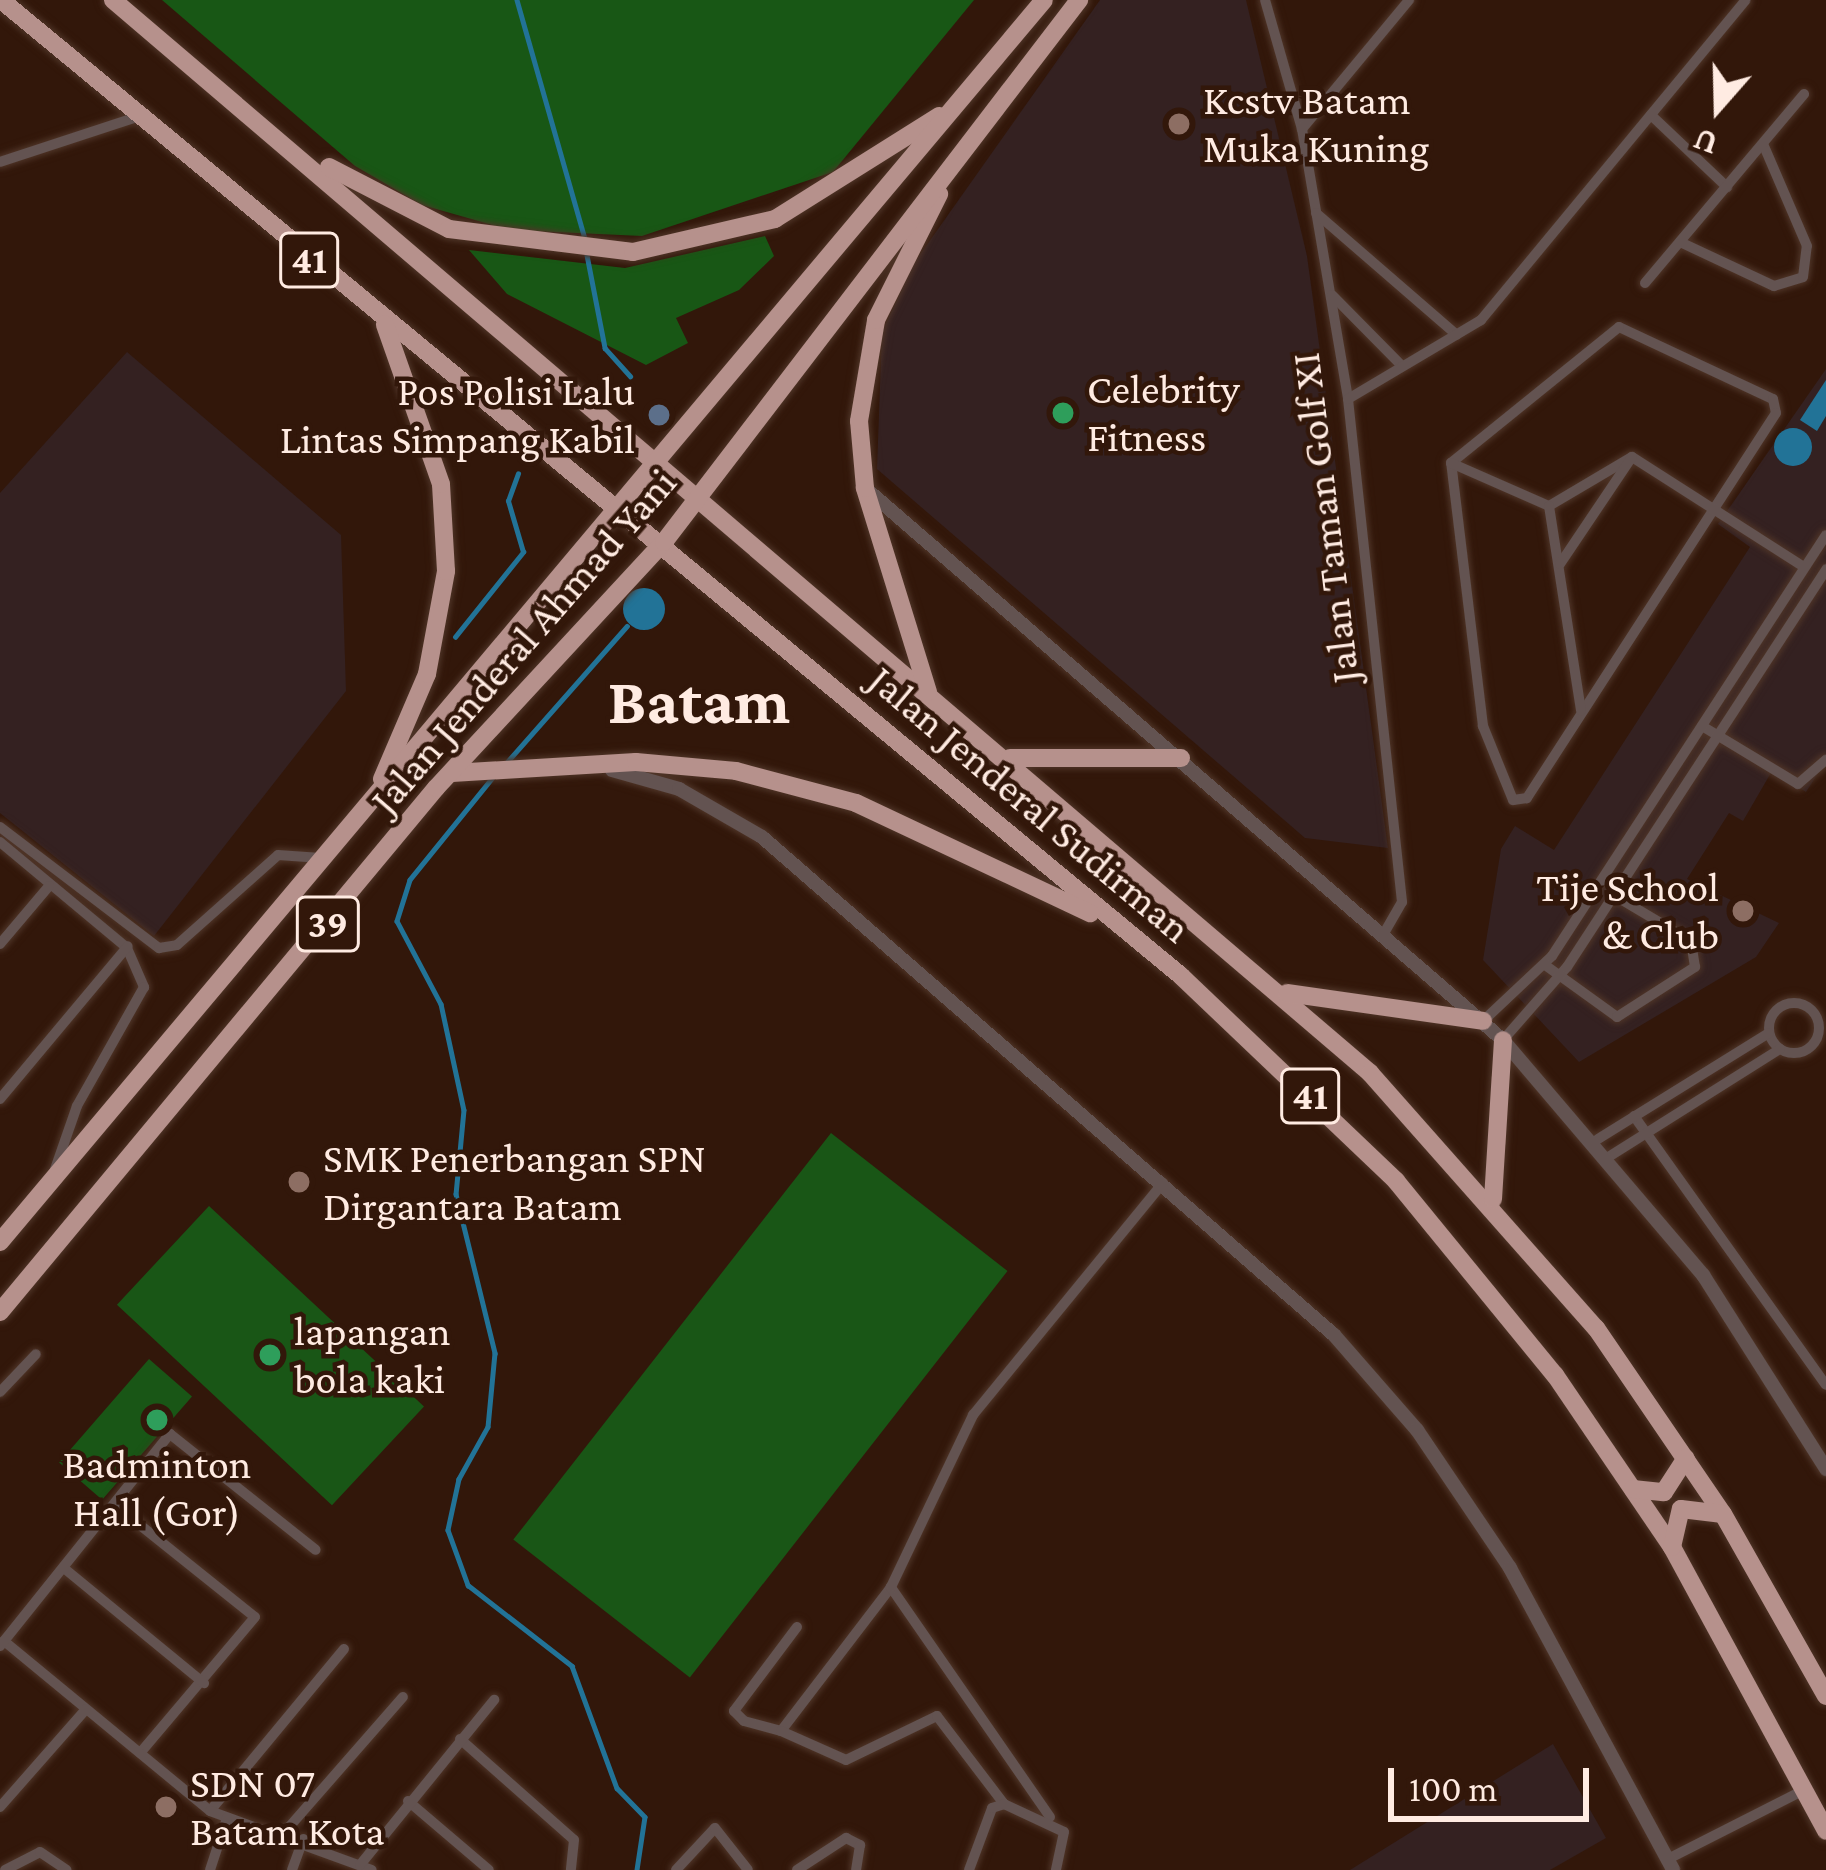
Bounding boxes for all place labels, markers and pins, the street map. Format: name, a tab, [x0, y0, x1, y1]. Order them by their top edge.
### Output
place label: Kcstv Batam Muka Kuning	[1203, 75, 1429, 174]
marker: Kcstv Batam Muka Kuning	[1166, 111, 1192, 137]
place label: Celebrity Fitness	[1087, 364, 1240, 462]
place label: Pos Polisi Lalu Lintas Simpang Kabil	[280, 366, 635, 464]
marker: Celebrity Fitness	[1050, 400, 1076, 426]
marker: Pos Polisi Lalu Lintas Simpang Kabil	[646, 402, 672, 428]
place label: Tije School & Club	[1536, 862, 1719, 960]
marker: Tije School & Club	[1730, 898, 1756, 924]
place label: SMK Penerbangan SPN Dirgantara Batam	[323, 1133, 706, 1232]
marker: SMK Penerbangan SPN Dirgantara Batam	[286, 1169, 312, 1195]
place label: lapangan bola kaki	[294, 1306, 451, 1404]
marker: lapangan bola kaki	[257, 1342, 283, 1368]
marker: Badminton Hall (Gor)	[144, 1407, 170, 1433]
place label: Badminton Hall (Gor)	[63, 1439, 251, 1538]
place label: SDN 07 Batam Kota	[190, 1758, 385, 1856]
marker: SDN 07 Batam Kota	[153, 1794, 179, 1820]

